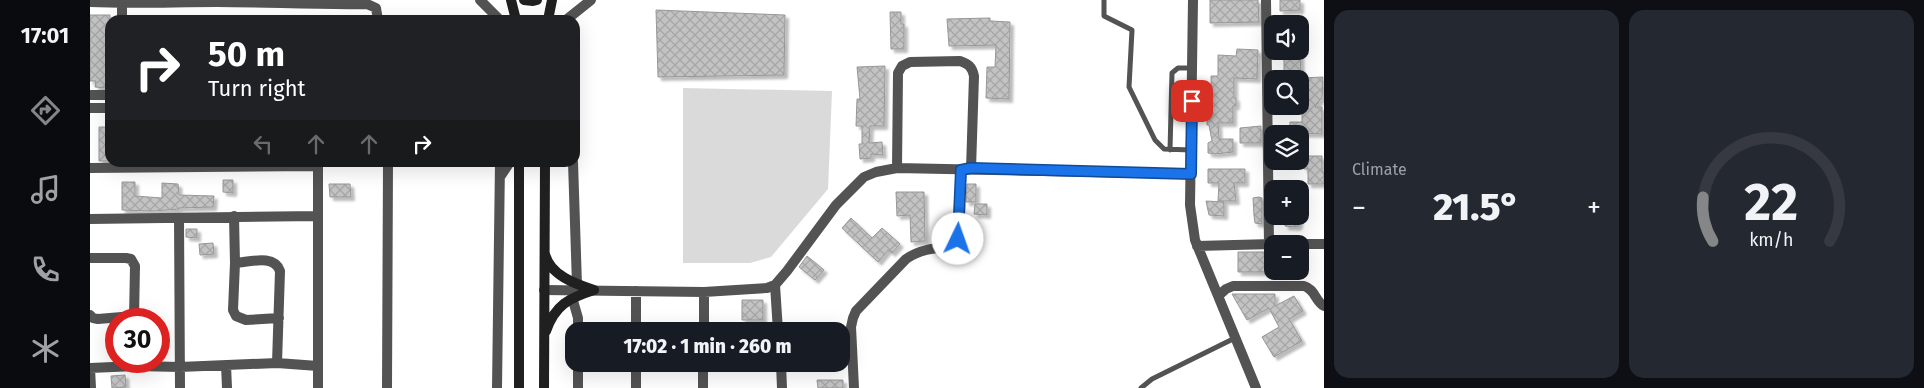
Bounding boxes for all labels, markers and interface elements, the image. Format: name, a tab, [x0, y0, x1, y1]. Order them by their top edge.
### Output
map controls	[1264, 15, 1309, 280]
button: sound	[1264, 15, 1309, 60]
text: 17:01	[21, 22, 69, 49]
text: 50 m	[208, 33, 285, 75]
icon: right	[125, 35, 190, 100]
button: search	[1264, 70, 1309, 115]
text: Turn right	[208, 75, 305, 102]
pin	[1171, 80, 1213, 122]
icon: arrive	[1178, 87, 1206, 115]
icon: directions	[28, 93, 63, 128]
button: layers	[1264, 125, 1309, 170]
icon: left	[249, 130, 277, 158]
icon: ahead	[302, 130, 330, 158]
icon: ahead	[355, 130, 383, 158]
icon: right	[408, 130, 436, 158]
text: Climate	[1352, 160, 1407, 179]
text: 22	[1745, 171, 1798, 234]
icon: music	[28, 172, 63, 207]
button: +	[1264, 180, 1309, 225]
text: 21.5°	[1433, 184, 1520, 230]
text: −	[1352, 191, 1366, 224]
text: +	[1587, 191, 1601, 224]
position arrow	[931, 212, 983, 264]
text: km/h	[1749, 229, 1794, 251]
button: −	[1264, 235, 1309, 280]
icon: phone	[28, 252, 63, 287]
speed limit sign: 30	[105, 308, 170, 373]
icon: climate	[28, 331, 63, 366]
text: 17:02 · 1 min · 260 m	[623, 335, 792, 358]

